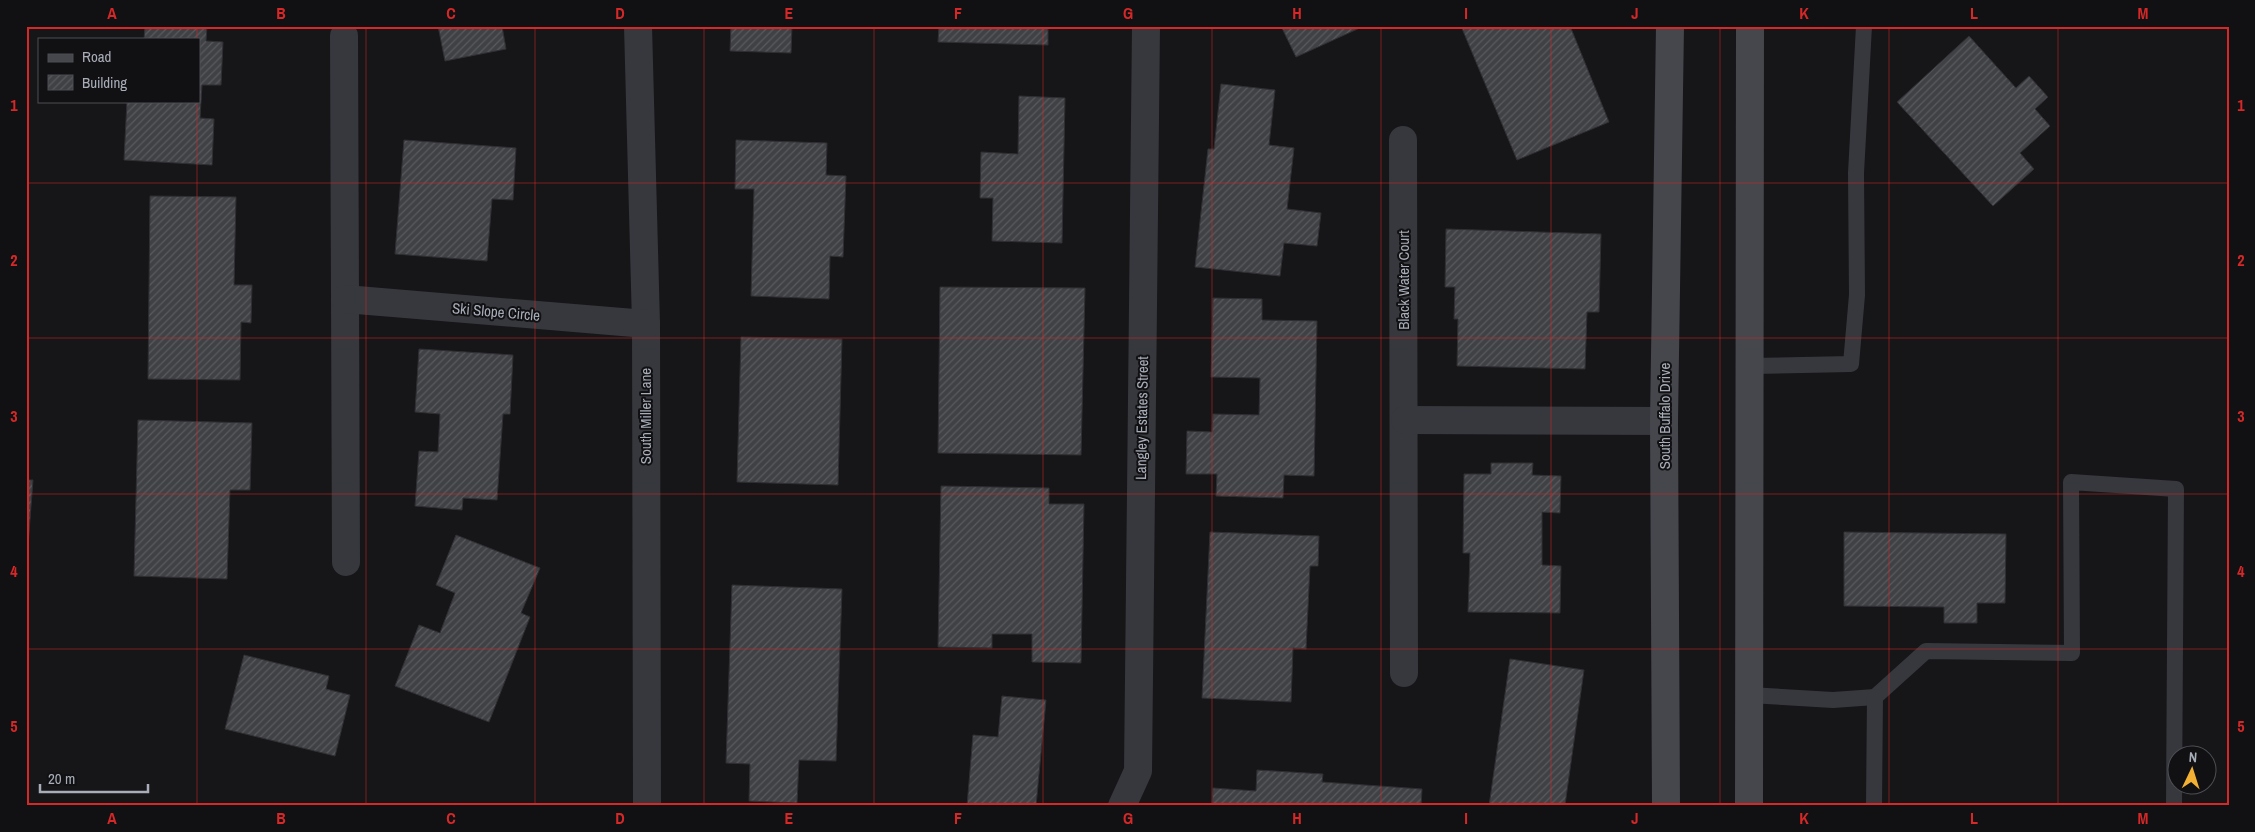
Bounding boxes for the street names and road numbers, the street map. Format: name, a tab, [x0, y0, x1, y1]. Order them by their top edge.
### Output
street label: Black Water Court	[1393, 230, 1414, 330]
street label: Ski Slope Circle	[451, 297, 541, 326]
street label: Langley Estates Street	[1130, 355, 1153, 480]
street label: South Buffalo Drive	[1654, 363, 1675, 469]
street label: South Miller Lane	[635, 368, 656, 464]

